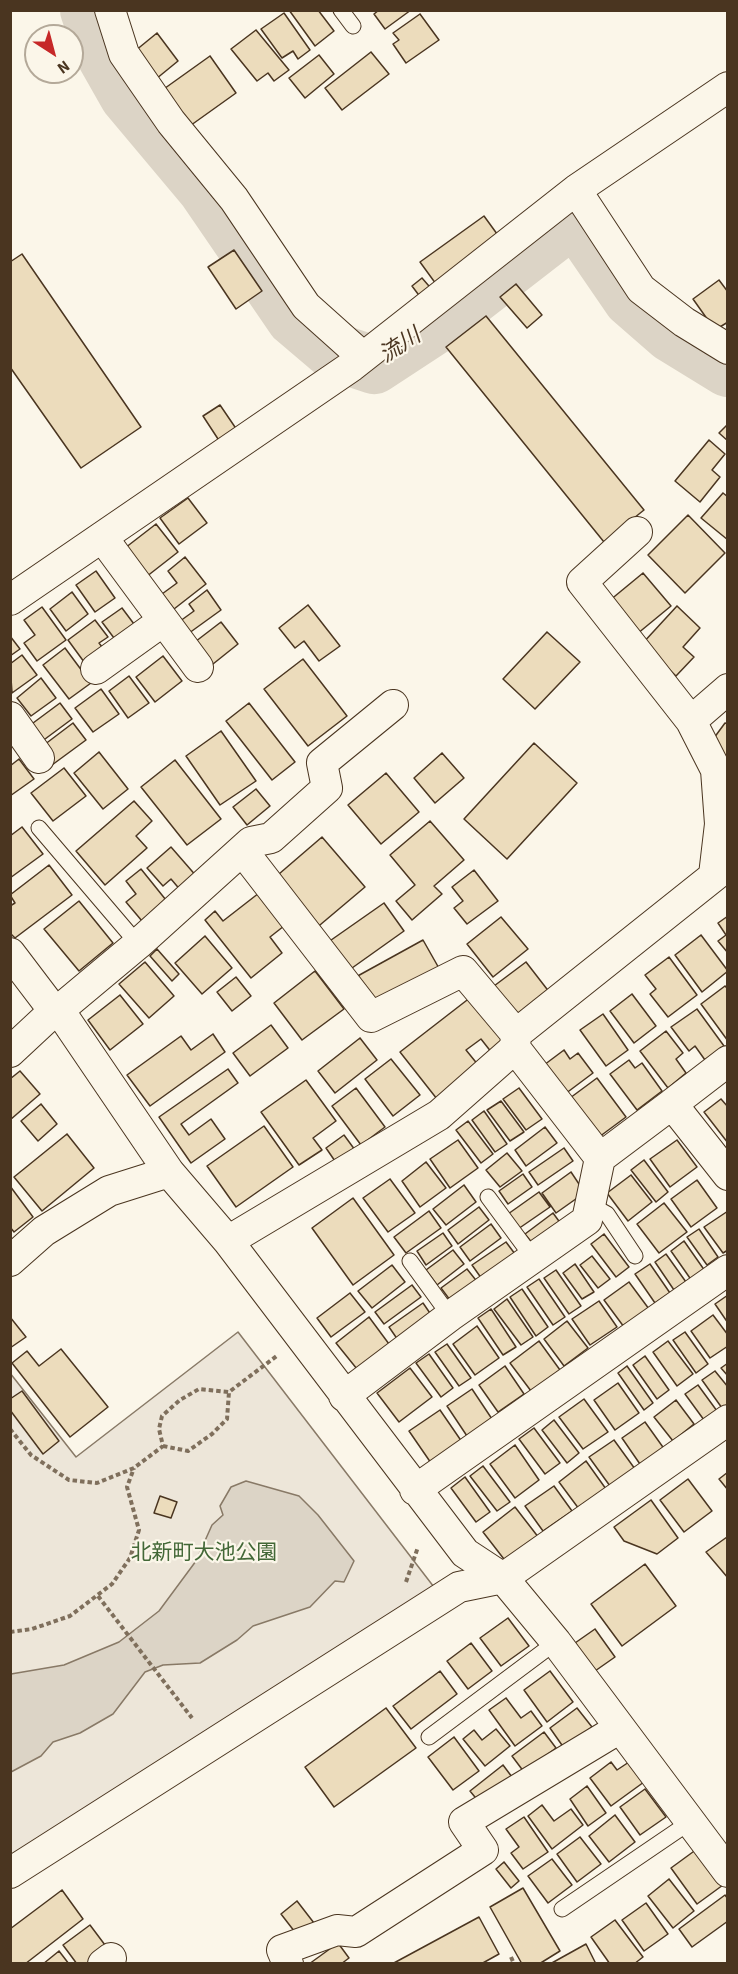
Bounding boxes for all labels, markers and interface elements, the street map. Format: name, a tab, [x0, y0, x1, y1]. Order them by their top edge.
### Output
north arrow	[24, 24, 84, 84]
text: N	[53, 55, 74, 79]
water label: 流川	[375, 324, 427, 370]
park label: 北新町大池公園	[131, 1541, 277, 1567]

